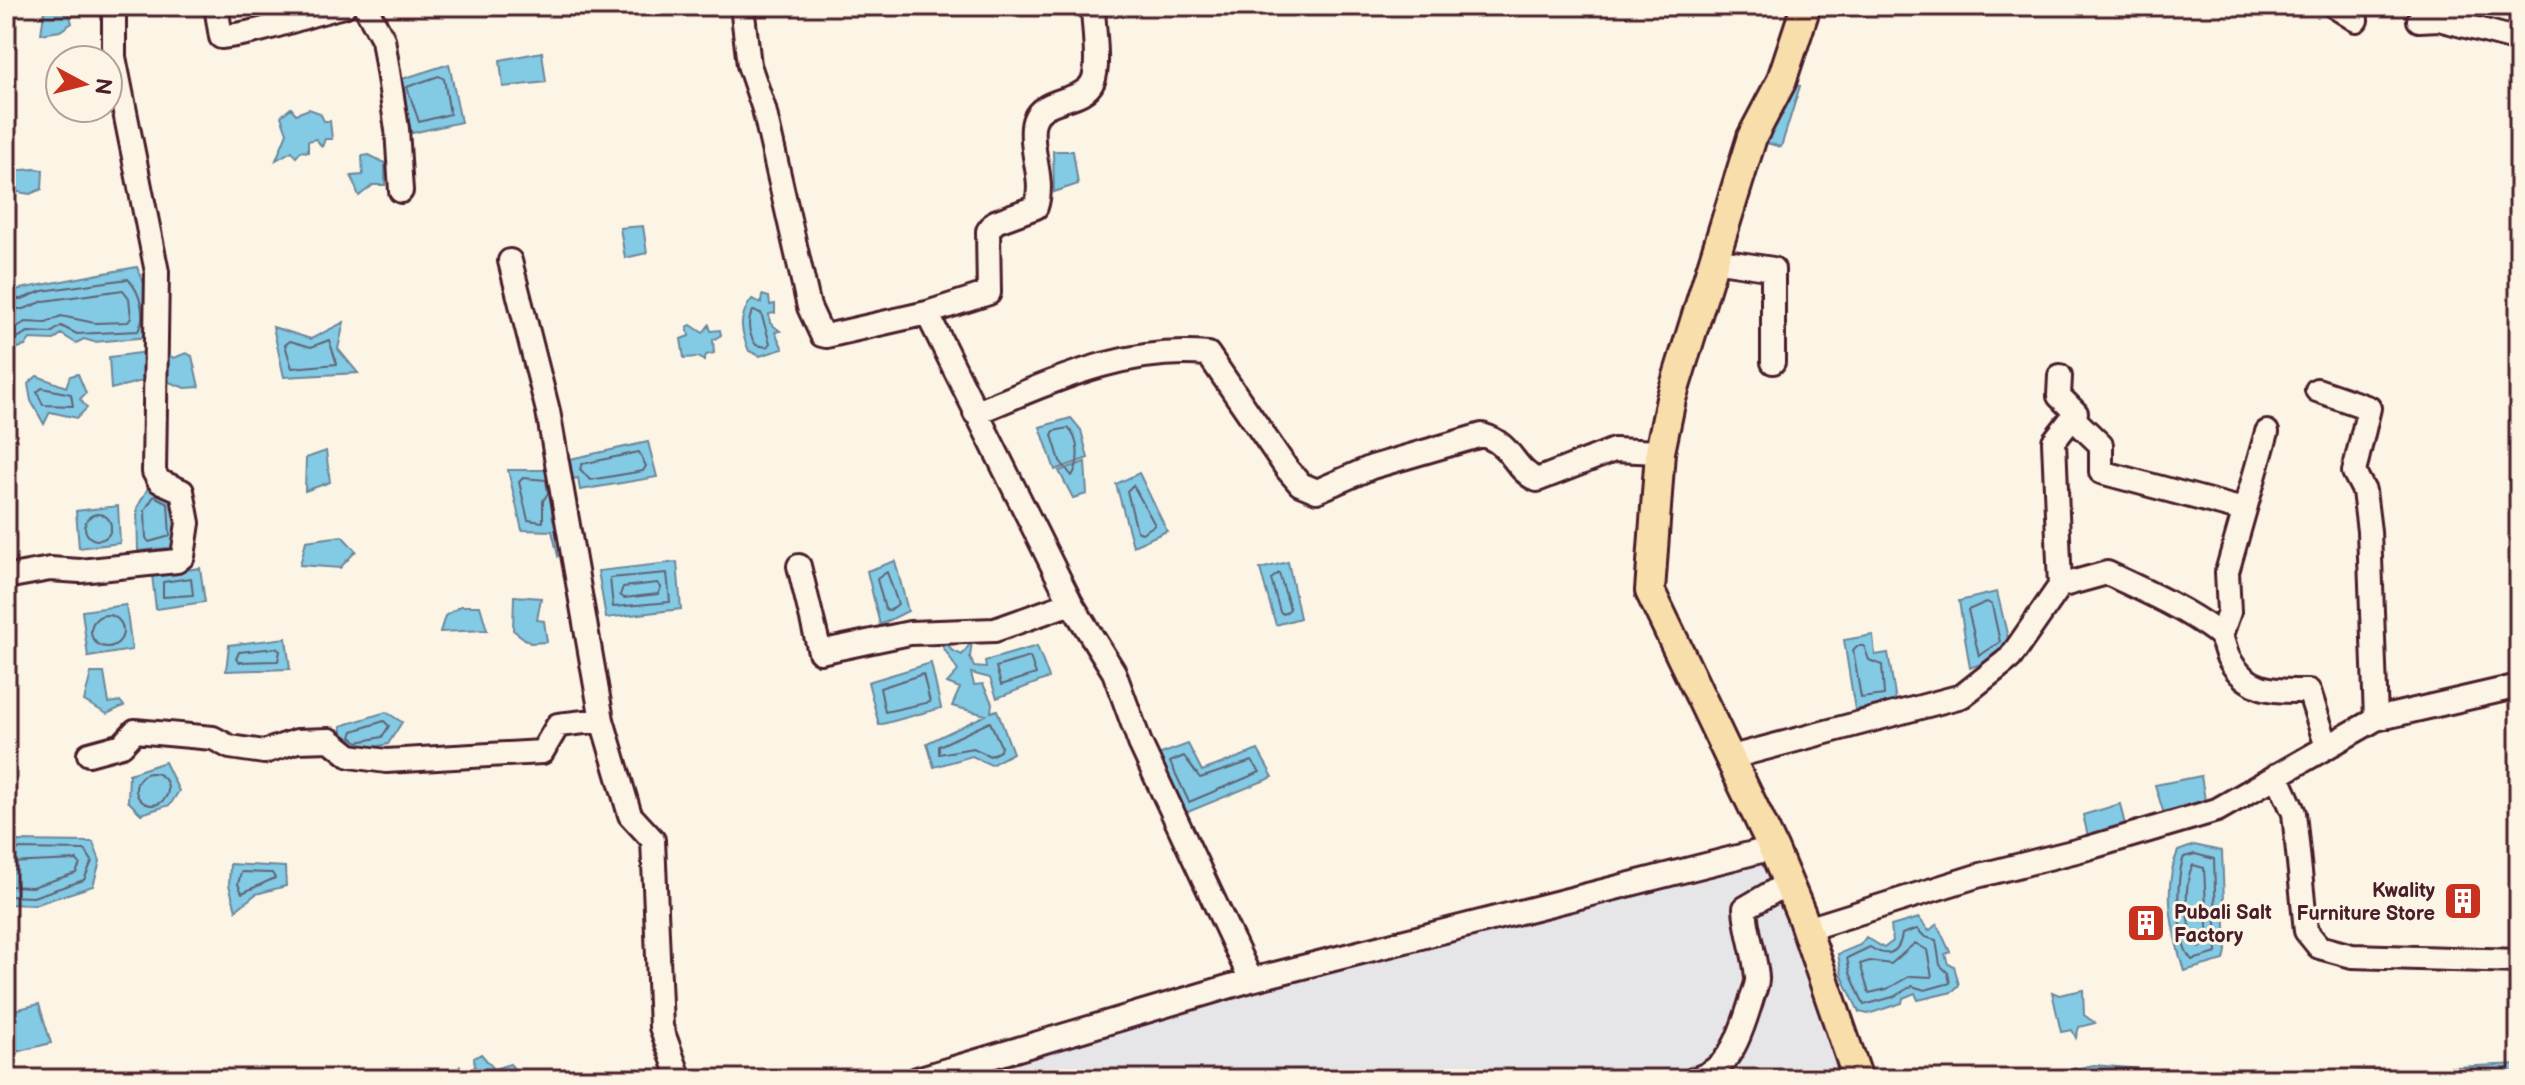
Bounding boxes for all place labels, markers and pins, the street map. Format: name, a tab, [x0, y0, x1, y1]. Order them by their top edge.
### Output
place label: Kwality Furniture Store	[2296, 879, 2436, 926]
building icon: Kwality Furniture Store	[2442, 880, 2484, 922]
place label: Pubali Salt Factory	[2174, 901, 2272, 948]
building icon: Pubali Salt Factory	[2125, 902, 2167, 944]

